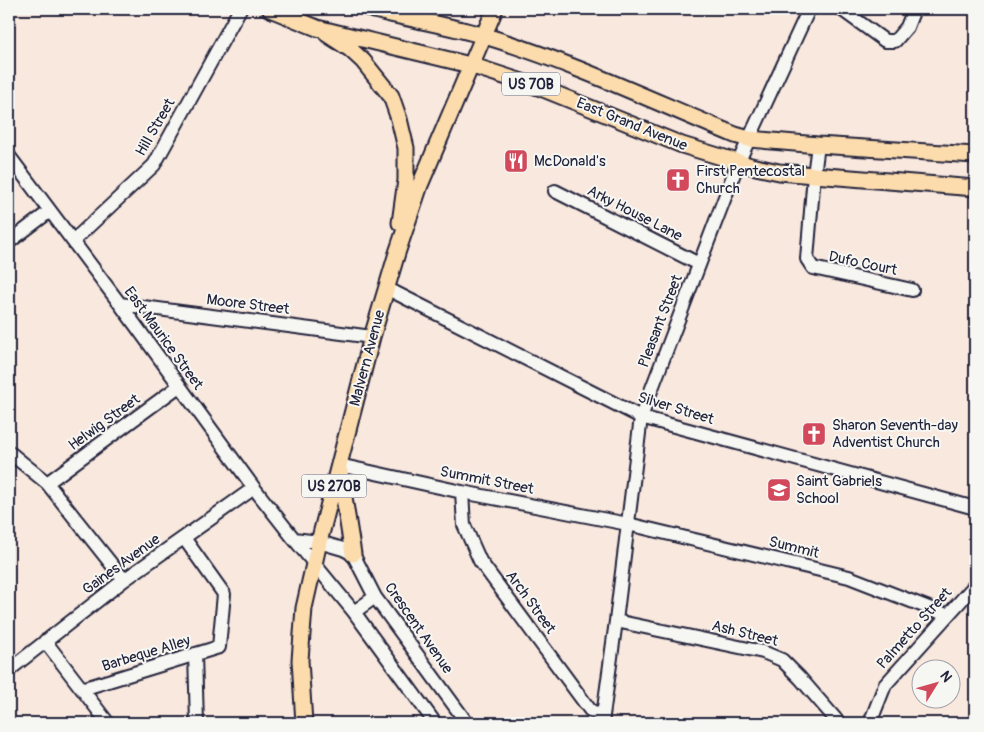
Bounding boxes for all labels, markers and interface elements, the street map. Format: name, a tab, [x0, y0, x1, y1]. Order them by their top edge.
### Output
road number: US 70B	[502, 72, 560, 96]
street label: Hill Street	[131, 94, 180, 159]
street label: East Grand Avenue	[574, 94, 691, 156]
restaurant icon: McDonald's	[503, 148, 529, 174]
place label: McDonald's	[534, 152, 606, 171]
place label: First Pentecostal Church	[696, 162, 805, 198]
church icon: First Pentecostal Church	[665, 167, 691, 193]
street label: Arky House Lane	[584, 181, 686, 246]
street label: Dufo Court	[827, 247, 900, 280]
street label: Pleasant Street	[634, 271, 687, 370]
street label: East Maurice Street	[120, 283, 208, 394]
street label: Moore Street	[205, 290, 291, 319]
street label: Malvern Avenue	[346, 307, 390, 408]
street label: Silver Street	[636, 388, 717, 429]
street label: Helwig Street	[65, 389, 145, 455]
place label: Sharon Seventh-day Adventist Church	[832, 416, 959, 452]
church icon: Sharon Seventh-day Adventist Church	[801, 421, 827, 447]
street label: Summit Street	[438, 462, 536, 499]
place label: Saint Gabriels School	[796, 472, 882, 508]
road number: US 270B	[302, 474, 366, 498]
school or university icon: Saint Gabriels School	[766, 477, 792, 503]
street label: Gaines Avenue	[79, 530, 164, 599]
street label: Summit	[767, 532, 822, 563]
street label: Arch Street	[501, 567, 560, 638]
street label: Crescent Avenue	[380, 579, 457, 678]
street label: Palmetto Street	[873, 583, 957, 673]
street label: Ash Street	[710, 616, 781, 651]
street label: Barbeque Alley	[100, 631, 193, 676]
north arrow	[912, 660, 962, 710]
text: N	[936, 668, 956, 685]

